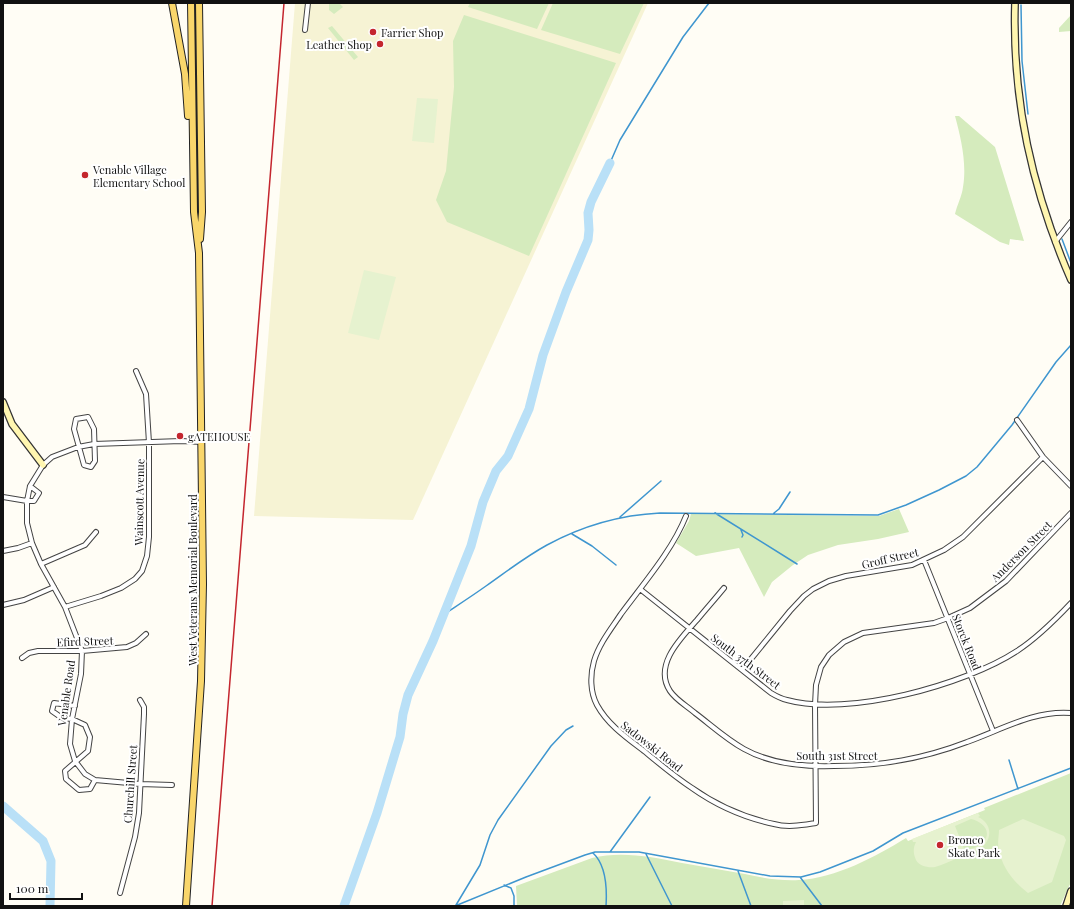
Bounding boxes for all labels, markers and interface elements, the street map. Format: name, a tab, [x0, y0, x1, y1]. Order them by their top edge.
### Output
place label: Farrier Shop	[381, 25, 443, 40]
marker: Farrier Shop	[368, 27, 378, 37]
place label: Leather Shop	[306, 37, 372, 52]
marker: Leather Shop	[375, 39, 385, 49]
place label: Venable Village Elementary School	[92, 162, 185, 190]
marker: Venable Village Elementary School	[80, 170, 90, 180]
place label: gATEHOUSE	[188, 429, 250, 444]
marker: gATEHOUSE	[175, 431, 185, 441]
street label: Wainscott Avenue	[131, 458, 147, 547]
street label: West Veterans Memorial Boulevard	[185, 494, 200, 667]
street label: Anderson Street	[987, 517, 1055, 585]
street label: Groff Street	[860, 544, 920, 572]
street label: Storck Road	[949, 612, 985, 673]
street label: South 37th Street	[708, 630, 784, 692]
street label: Efird Street	[56, 633, 114, 649]
street label: Venable Road	[54, 659, 78, 728]
street label: Sadowski Road	[618, 717, 686, 775]
street label: Churchill Street	[120, 744, 140, 824]
street label: South 31st Street	[796, 748, 878, 763]
place label: Bronco Skate Park	[948, 832, 1000, 860]
marker: Bronco Skate Park	[935, 840, 945, 850]
scale bar	[10, 875, 82, 901]
text: 100 m	[16, 880, 49, 896]

